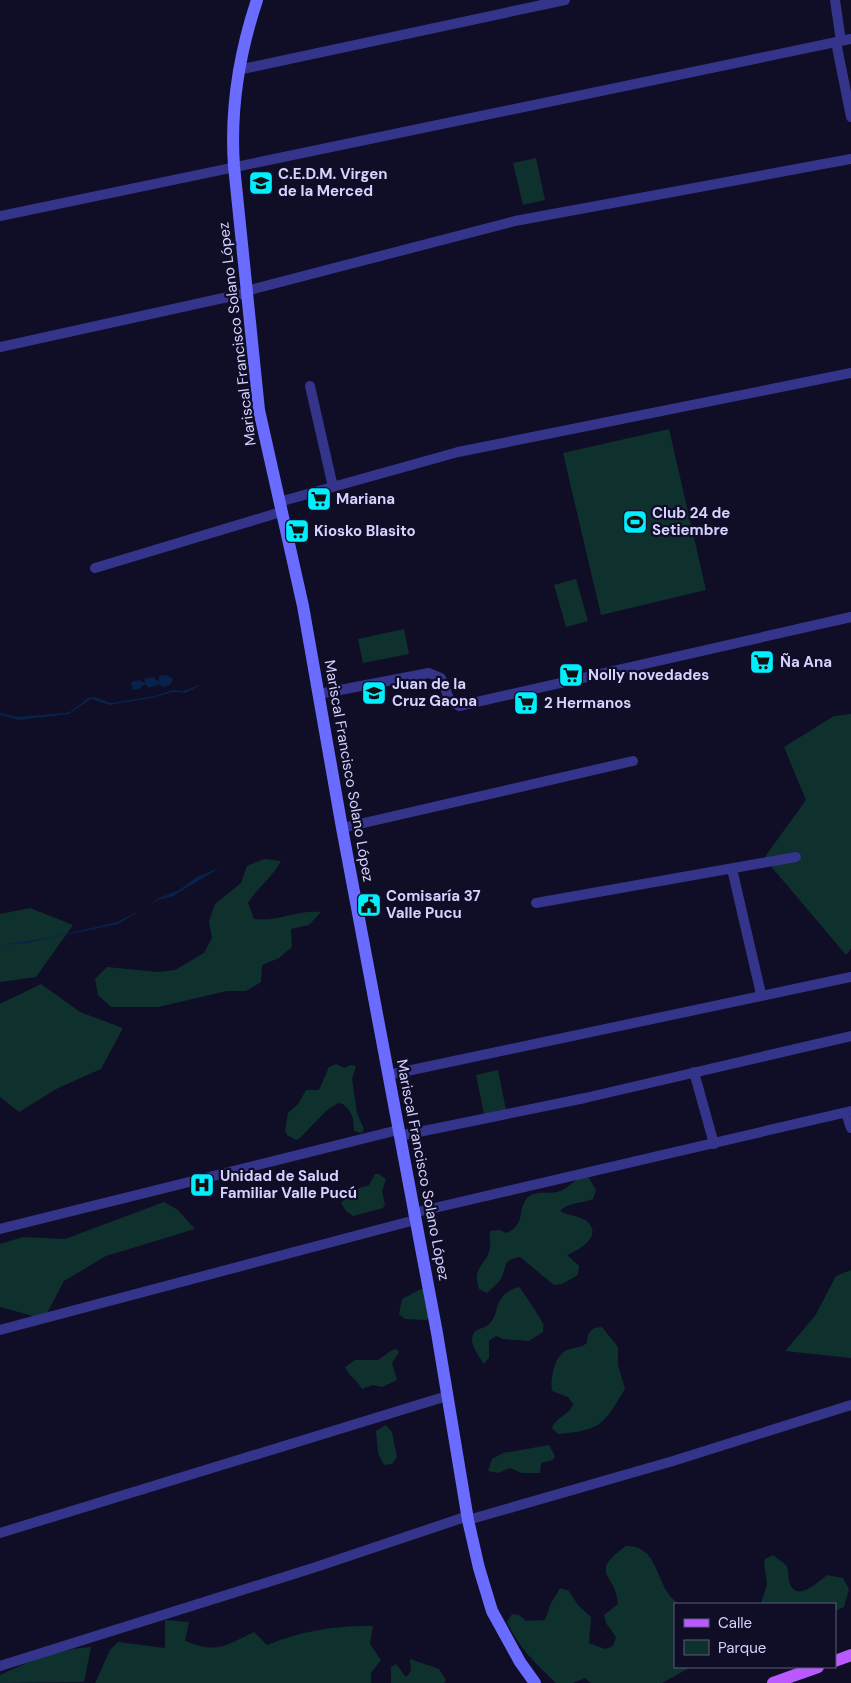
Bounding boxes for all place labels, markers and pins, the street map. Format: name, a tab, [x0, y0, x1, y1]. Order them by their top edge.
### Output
place label: C.E.D.M. Virgen de la Merced	[278, 164, 388, 201]
school or university icon: C.E.D.M. Virgen de la Merced	[248, 170, 274, 196]
supermarket icon: Mariana	[306, 486, 332, 512]
place label: Mariana	[336, 489, 395, 509]
place label: Club 24 de Setiembre	[652, 503, 730, 540]
sports icon: Club 24 de Setiembre	[622, 509, 648, 535]
supermarket icon: Kiosko Blasito	[284, 518, 310, 544]
place label: Kiosko Blasito	[314, 521, 416, 541]
supermarket icon: Ña Ana	[749, 649, 775, 675]
place label: Ña Ana	[780, 652, 832, 672]
supermarket icon: Nolly novedades	[558, 662, 584, 688]
place label: Nolly novedades	[588, 665, 709, 685]
place label: Juan de la Cruz Gaona	[392, 674, 477, 711]
school or university icon: Juan de la Cruz Gaona	[361, 680, 387, 706]
supermarket icon: 2 Hermanos	[513, 690, 539, 716]
place label: 2 Hermanos	[544, 693, 631, 713]
place label: Comisaría 37 Valle Pucu	[386, 886, 481, 923]
public building icon: Comisaría 37 Valle Pucu	[356, 892, 382, 918]
place label: Unidad de Salud Familiar Valle Pucú	[220, 1166, 357, 1203]
hospital icon: Unidad de Salud Familiar Valle Pucú	[189, 1172, 215, 1198]

